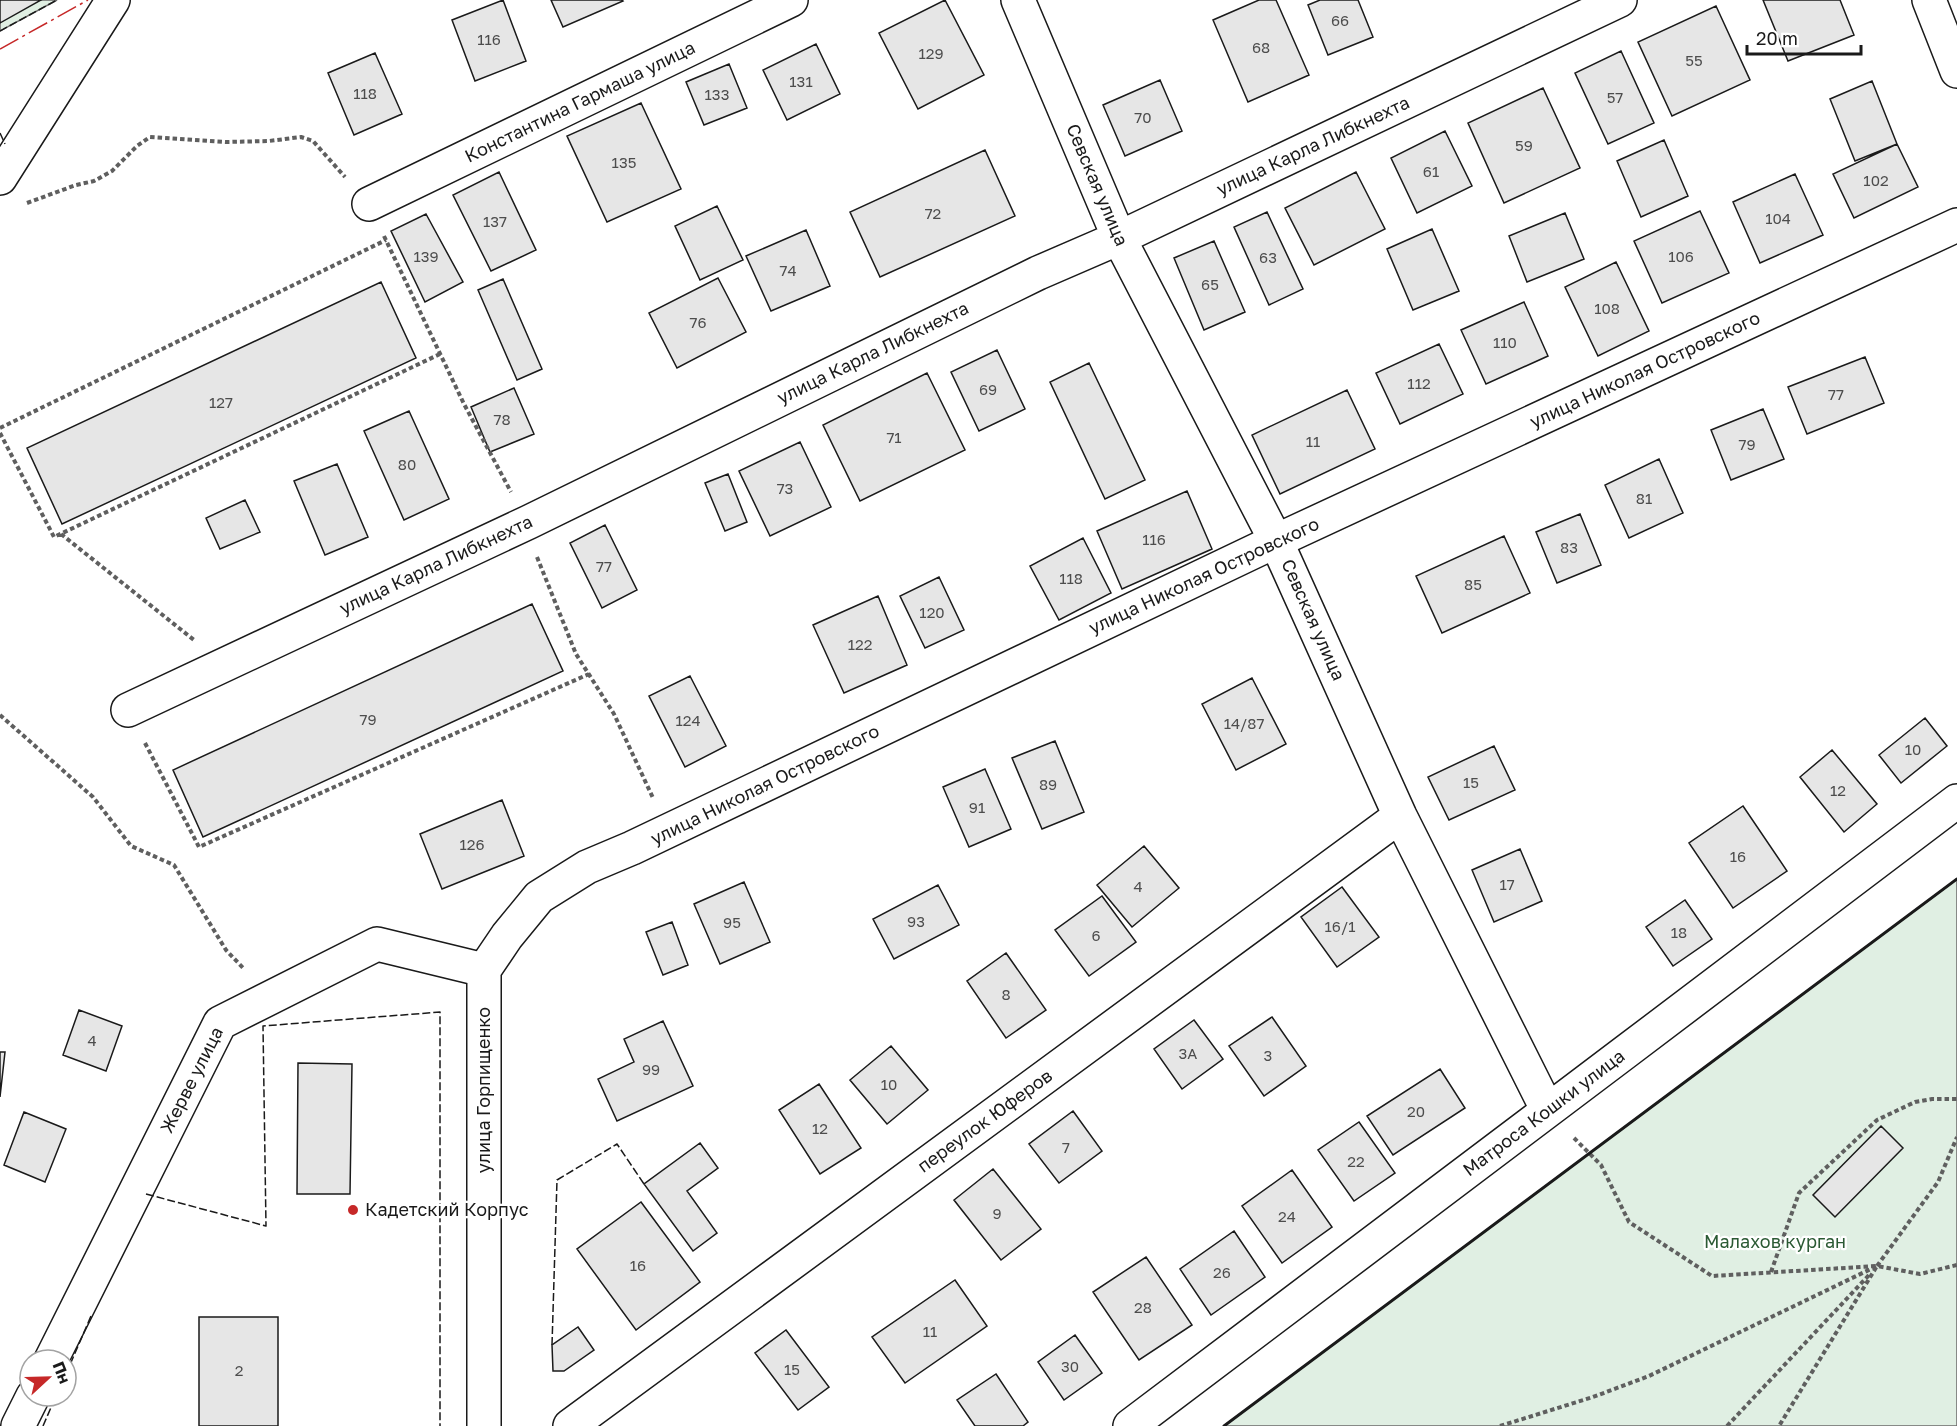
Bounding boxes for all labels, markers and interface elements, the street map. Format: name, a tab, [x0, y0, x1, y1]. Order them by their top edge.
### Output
house number: 66	[1331, 11, 1349, 29]
scale bar	[1747, 18, 1861, 56]
text: 20 m	[1756, 27, 1798, 49]
house number: 116	[477, 30, 501, 48]
street label: Константина Гармаша улица	[461, 36, 698, 167]
house number: 68	[1252, 38, 1270, 56]
house number: 129	[918, 44, 944, 62]
house number: 55	[1685, 51, 1703, 69]
house number: 131	[789, 72, 813, 90]
house number: 118	[353, 84, 377, 102]
house number: 133	[705, 85, 729, 103]
house number: 57	[1607, 88, 1623, 106]
street label: улица Карла Либкнехта	[1213, 91, 1413, 200]
house number: 70	[1134, 108, 1152, 126]
street label: Севская улица	[1062, 120, 1134, 249]
house number: 59	[1515, 136, 1533, 154]
house number: 135	[612, 153, 636, 171]
house number: 61	[1423, 162, 1439, 180]
house number: 102	[1863, 171, 1889, 189]
house number: 72	[925, 204, 941, 222]
house number: 104	[1765, 209, 1791, 227]
house number: 137	[483, 212, 507, 230]
house number: 139	[413, 247, 439, 265]
house number: 106	[1668, 247, 1694, 265]
house number: 63	[1259, 248, 1277, 266]
house number: 74	[779, 261, 797, 279]
house number: 65	[1201, 275, 1219, 293]
street label: улица Карла Либкнехта	[773, 296, 972, 408]
house number: 108	[1594, 299, 1620, 317]
street label: улица Николая Островского	[1526, 306, 1763, 432]
house number: 76	[689, 313, 707, 331]
house number: 110	[1493, 333, 1517, 351]
house number: 112	[1407, 374, 1431, 392]
house number: 69	[979, 380, 997, 398]
house number: 77	[1828, 385, 1844, 403]
house number: 127	[209, 393, 233, 411]
house number: 78	[493, 410, 511, 428]
house number: 71	[886, 428, 902, 446]
house number: 11	[1306, 432, 1320, 450]
house number: 79	[1738, 435, 1756, 453]
house number: 80	[398, 455, 416, 473]
house number: 73	[777, 479, 793, 497]
house number: 81	[1636, 489, 1652, 507]
street label: улица Карла Либкнехта	[336, 510, 536, 619]
street label: улица Николая Островского	[1085, 512, 1322, 638]
house number: 116	[1142, 530, 1166, 548]
house number: 83	[1560, 538, 1578, 556]
street label: Севская улица	[1277, 556, 1351, 684]
house number: 77	[596, 557, 612, 575]
house number: 118	[1059, 569, 1083, 587]
house number: 85	[1464, 575, 1482, 593]
house number: 120	[919, 603, 945, 621]
house number: 122	[848, 635, 872, 653]
house number: 79	[359, 710, 377, 728]
house number: 124	[675, 711, 701, 729]
house number: 14/87	[1224, 714, 1264, 732]
street label: улица Николая Островского	[647, 719, 882, 849]
house number: 10	[1905, 740, 1921, 758]
house number: 15	[1463, 773, 1479, 791]
house number: 89	[1039, 775, 1057, 793]
house number: 12	[1830, 781, 1846, 799]
house number: 91	[969, 798, 985, 816]
house number: 126	[459, 835, 485, 853]
house number: 16	[1730, 847, 1746, 865]
house number: 17	[1499, 875, 1515, 893]
house number: 4	[1133, 877, 1143, 895]
house number: 93	[907, 912, 925, 930]
house number: 95	[723, 913, 741, 931]
house number: 16/1	[1325, 917, 1355, 935]
house number: 18	[1671, 923, 1687, 941]
house number: 6	[1091, 926, 1101, 944]
house number: 8	[1001, 985, 1011, 1003]
street label: улица Горпищенко	[472, 1007, 494, 1173]
street label: Жерве улица	[155, 1023, 227, 1136]
house number: 4	[87, 1031, 97, 1049]
house number: 3А	[1179, 1044, 1197, 1062]
street label: Матроса Кошки улица	[1458, 1044, 1629, 1180]
house number: 3	[1264, 1046, 1272, 1064]
house number: 99	[642, 1060, 660, 1078]
street label: переулок Юферов	[913, 1064, 1056, 1176]
house number: 10	[881, 1075, 897, 1093]
house number: 20	[1407, 1102, 1425, 1120]
house number: 12	[812, 1119, 828, 1137]
house number: 7	[1062, 1138, 1070, 1156]
house number: 22	[1347, 1152, 1365, 1170]
place label: Кадетский Корпус	[365, 1198, 529, 1220]
marker: Кадетский Корпус	[346, 1203, 360, 1217]
house number: 9	[992, 1204, 1002, 1222]
house number: 24	[1278, 1207, 1296, 1225]
park label: Малахов курган	[1704, 1230, 1846, 1252]
house number: 16	[630, 1256, 646, 1274]
house number: 26	[1213, 1263, 1231, 1281]
house number: 28	[1134, 1298, 1152, 1316]
house number: 11	[923, 1322, 937, 1340]
north arrow	[18, 1348, 78, 1408]
house number: 30	[1061, 1357, 1079, 1375]
text: Пн	[49, 1359, 75, 1386]
house number: 15	[784, 1360, 800, 1378]
house number: 2	[235, 1361, 243, 1379]

